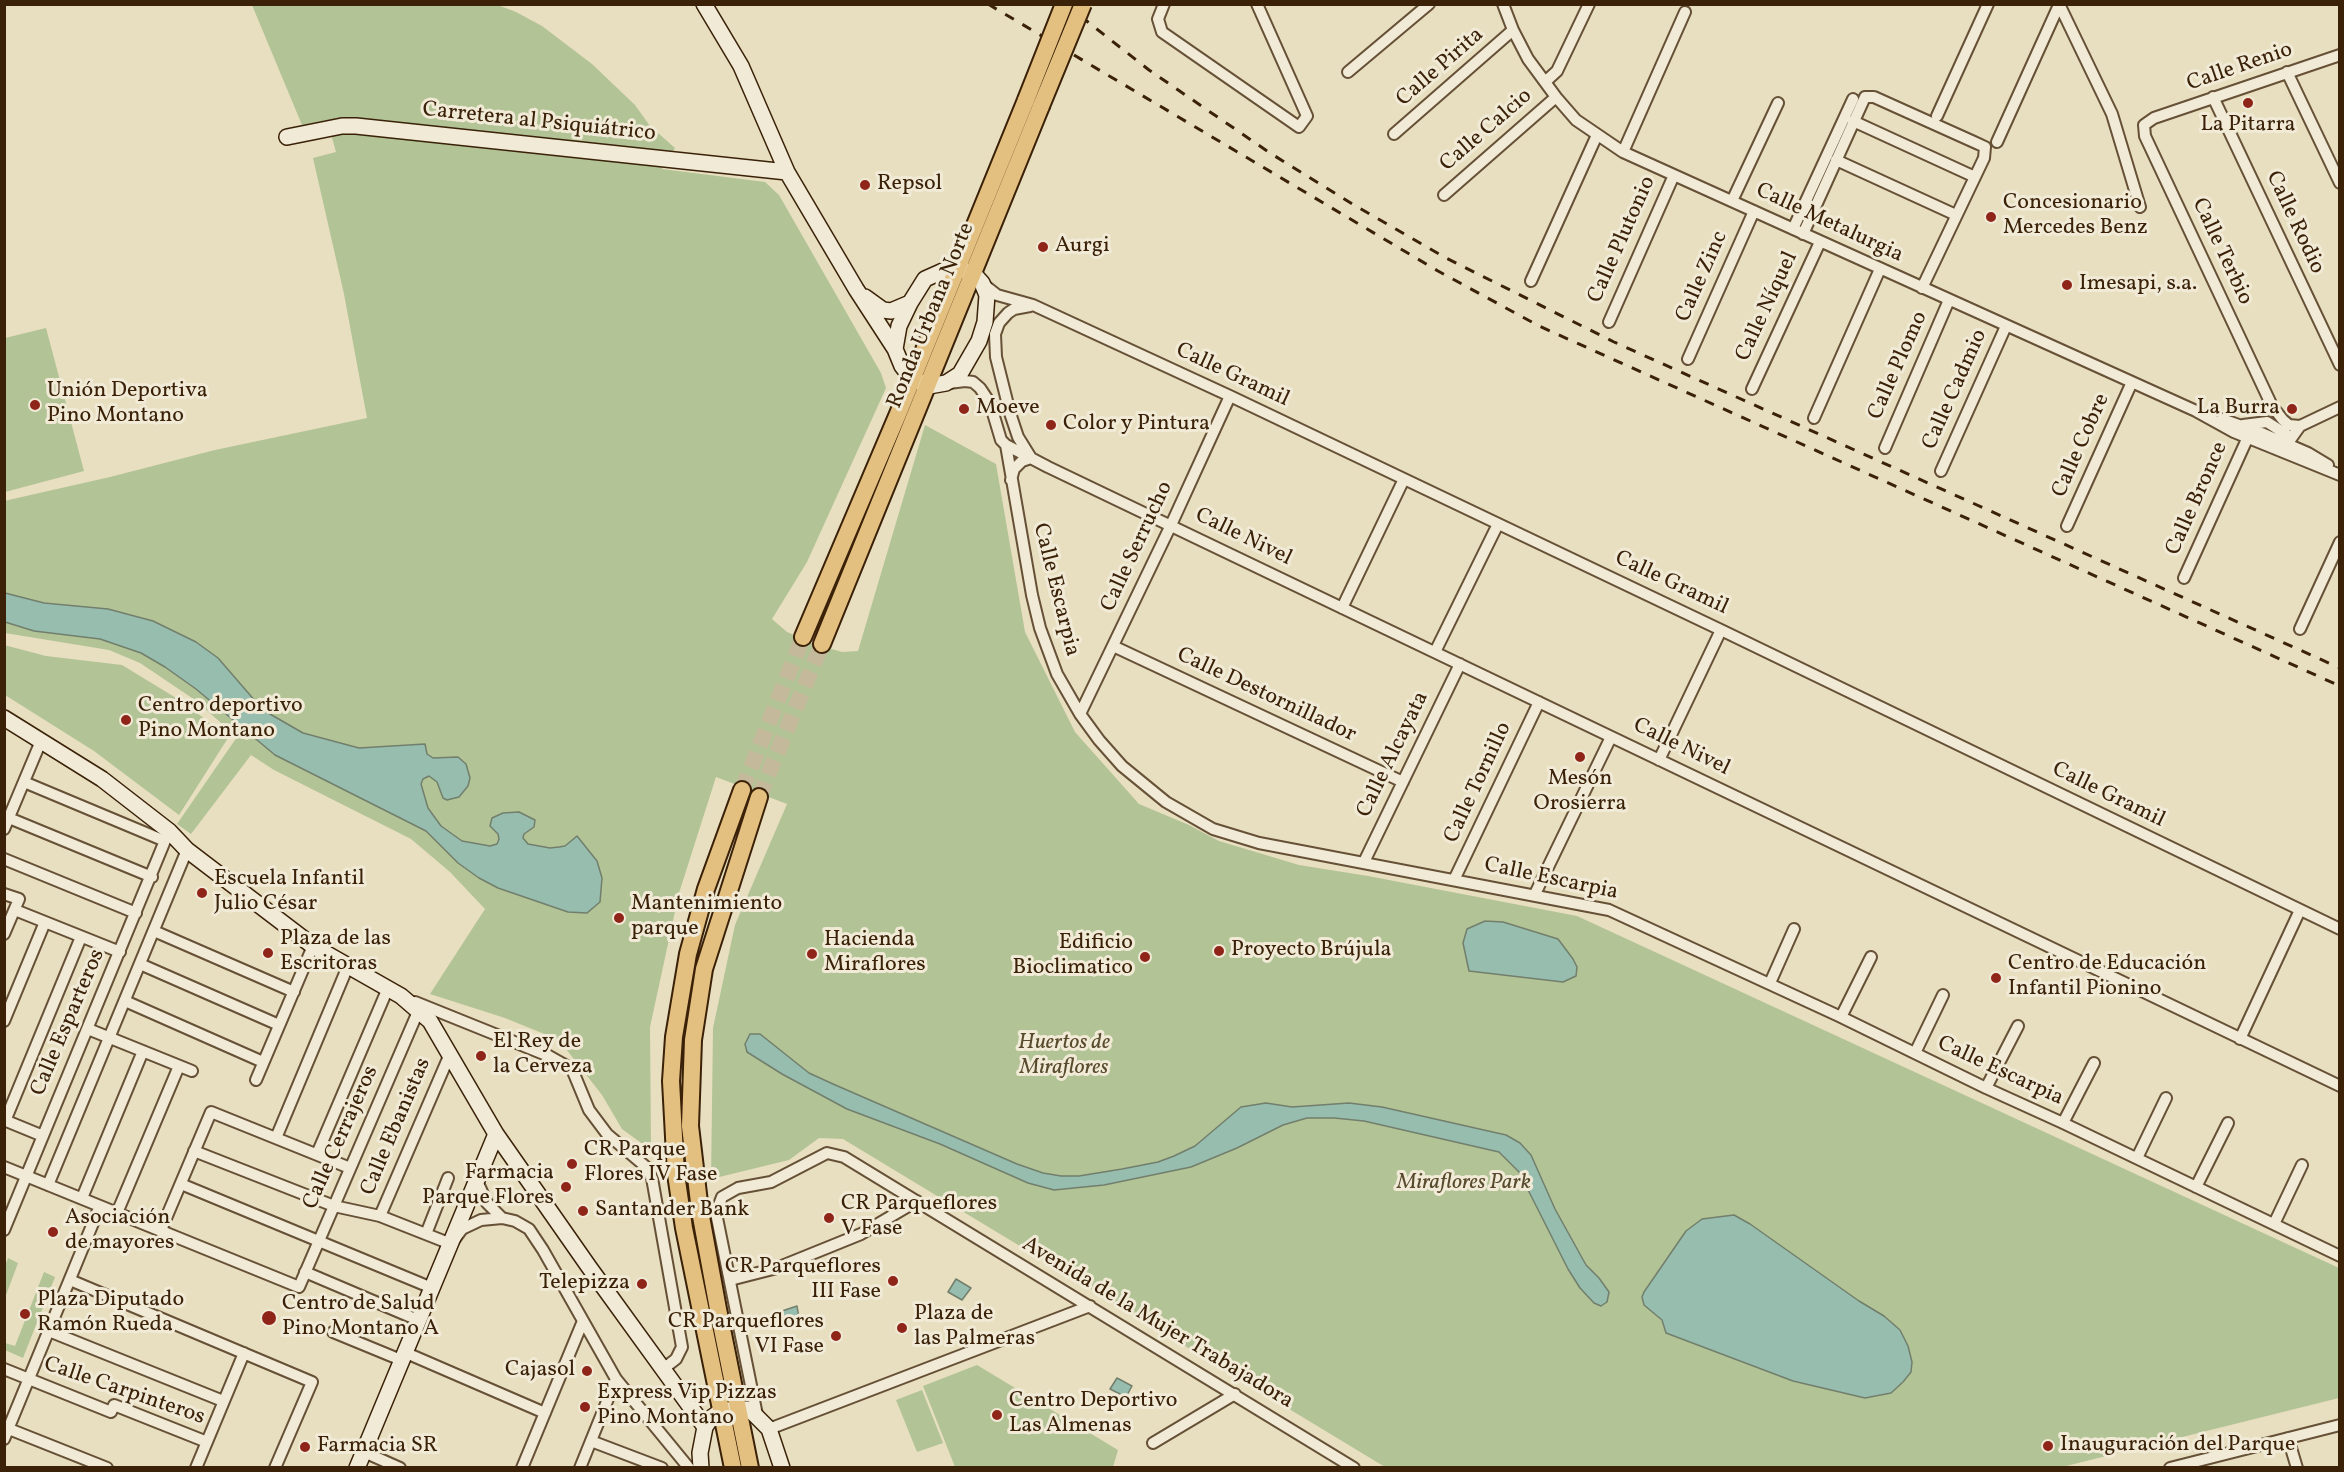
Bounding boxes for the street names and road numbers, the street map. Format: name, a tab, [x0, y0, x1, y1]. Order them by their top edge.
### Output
street label: Calle Pirita	[1392, 23, 1490, 113]
street label: Calle Renio	[2184, 38, 2296, 98]
street label: Calle Calcio	[1436, 84, 1538, 178]
street label: Carretera al Psiquiátrico	[421, 98, 657, 148]
street label: Calle Rodio	[2259, 167, 2329, 279]
street label: Calle Plutonio	[1583, 173, 1663, 307]
street label: Calle Metalurgia	[1751, 178, 1907, 270]
street label: Calle Terbio	[2185, 194, 2257, 310]
street label: Ronda Urbana Norte	[883, 219, 981, 413]
street label: Calle Zinc	[1671, 227, 1735, 327]
street label: Calle Níquel	[1731, 248, 1805, 366]
street label: Calle Plomo	[1863, 308, 1935, 424]
street label: Calle Cadmio	[1918, 326, 1994, 454]
street label: Calle Gramil	[1171, 338, 1293, 414]
street label: Calle Cobre	[2047, 390, 2117, 502]
street label: Calle Bronce	[2161, 438, 2235, 560]
street label: Calle Serrucho	[1096, 478, 1180, 616]
street label: Calle Nivel	[1190, 503, 1296, 573]
street label: Calle Escarpia	[1026, 521, 1084, 659]
street label: Calle Gramil	[1610, 546, 1732, 622]
street label: Calle Destornillador	[1172, 643, 1360, 749]
street label: Calle Alcayata	[1352, 688, 1436, 822]
street label: Calle Nivel	[1628, 713, 1734, 783]
street label: Calle Tornillo	[1440, 718, 1518, 848]
street label: Calle Gramil	[2047, 757, 2169, 835]
street label: Calle Escarpia	[1482, 853, 1620, 907]
street label: Calle Esparteros	[26, 946, 112, 1100]
street label: Calle Escarpia	[1933, 1031, 2067, 1113]
street label: Calle Ebanistas	[356, 1054, 438, 1200]
street label: Calle Cerrajeros	[299, 1062, 385, 1214]
street label: Avenida de la Mujer Trabajadora	[1016, 1232, 1298, 1416]
street label: Calle Carpinteros	[40, 1352, 208, 1432]

